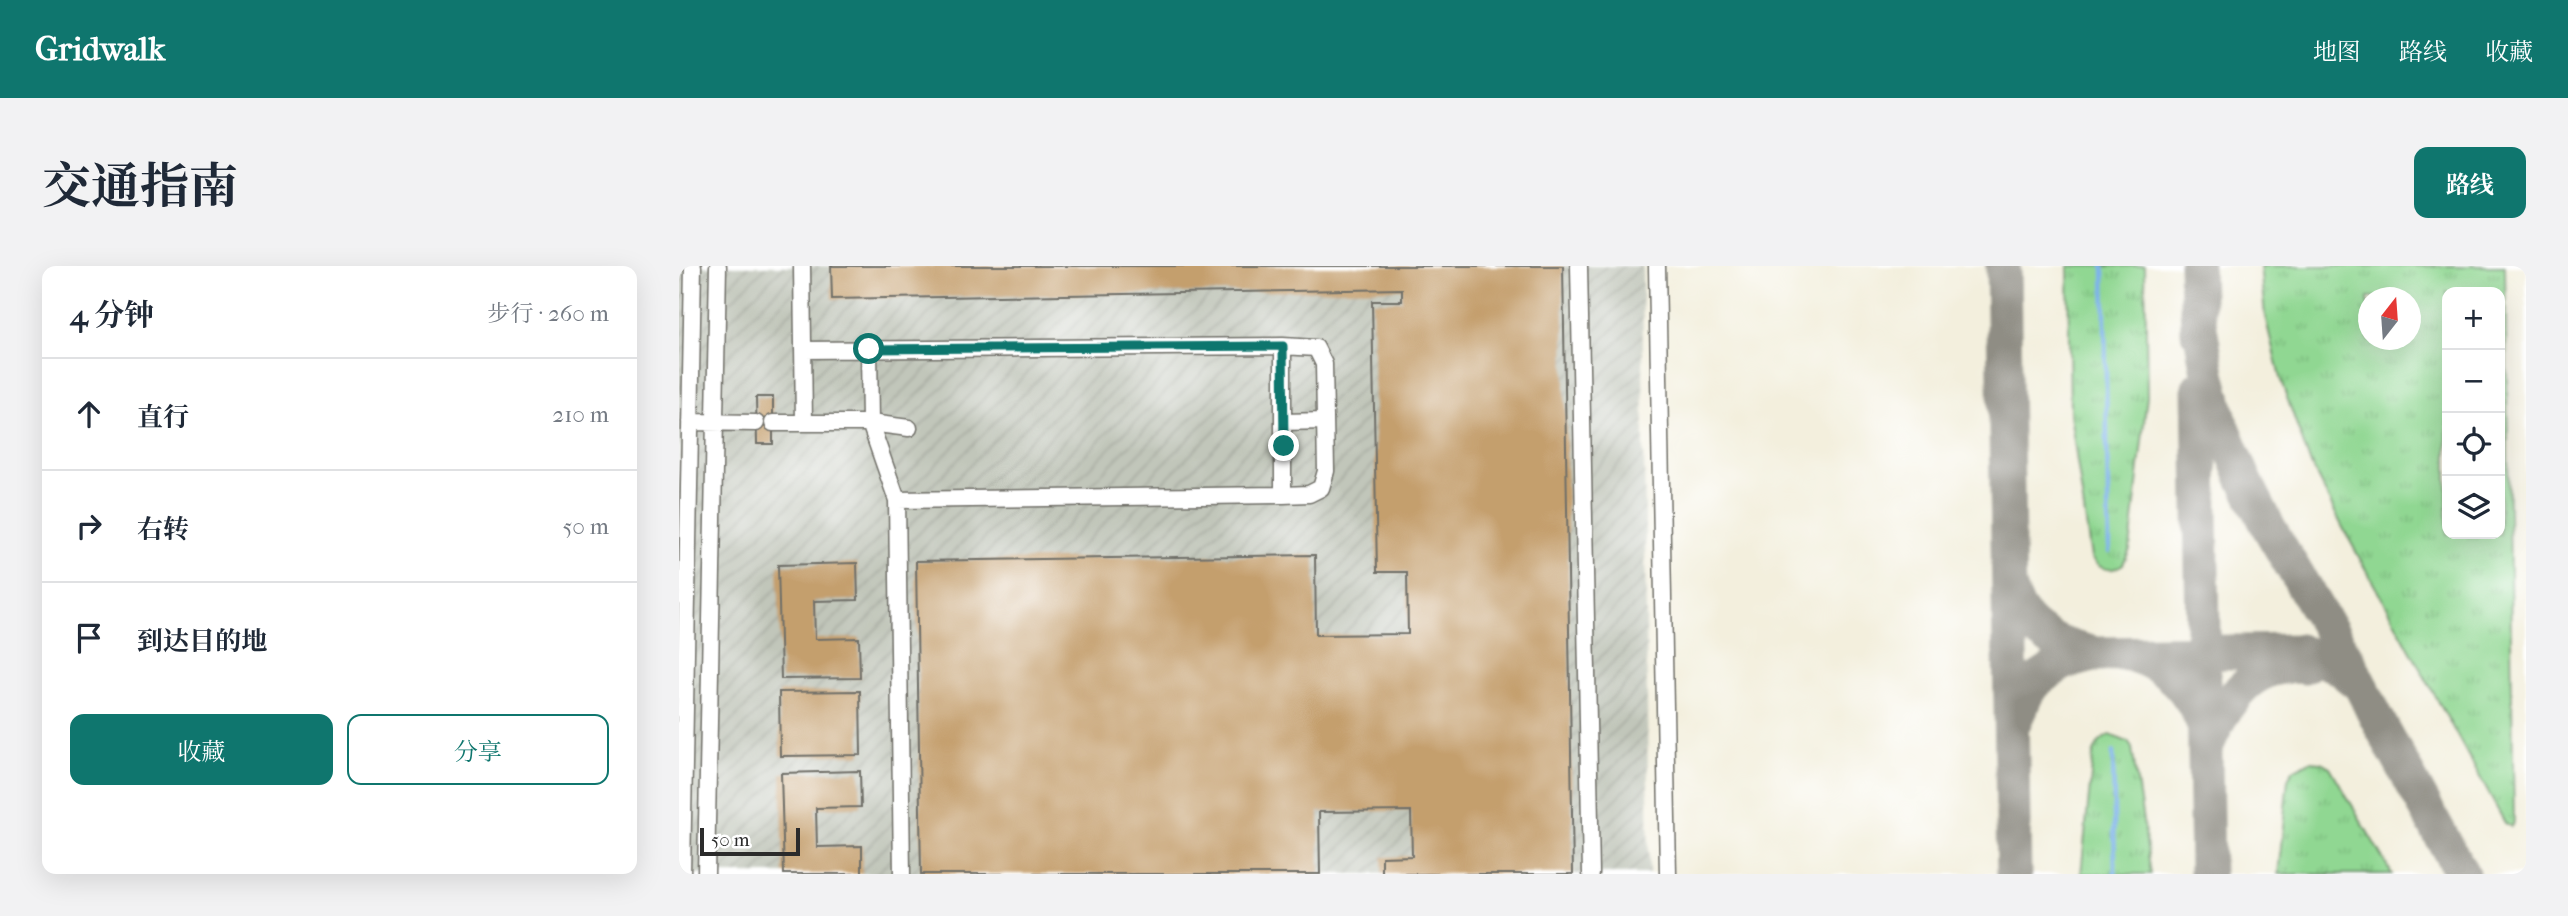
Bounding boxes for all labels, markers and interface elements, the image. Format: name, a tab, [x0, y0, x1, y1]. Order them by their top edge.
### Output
text: Gridwalk	[35, 30, 165, 69]
text: 地图	[2313, 38, 2361, 66]
text: 路线	[2399, 38, 2447, 66]
text: 收藏	[2485, 38, 2533, 66]
button: 路线	[2414, 147, 2526, 218]
text: 交通指南	[42, 158, 238, 216]
north arrow	[2358, 287, 2421, 350]
map controls	[2442, 287, 2505, 539]
button: +	[2442, 287, 2505, 350]
text: 4 分钟	[70, 298, 154, 333]
text: 步行 · 260 m	[487, 300, 609, 327]
route start	[853, 333, 884, 364]
button: −	[2442, 350, 2505, 413]
icon: ahead	[70, 395, 108, 433]
text: 210 m	[552, 401, 609, 428]
text: 直行	[137, 402, 189, 433]
button: locate	[2442, 413, 2505, 476]
route end	[1268, 430, 1299, 461]
button: layers	[2442, 476, 2505, 539]
icon: right	[70, 507, 108, 545]
text: 50 m	[562, 513, 609, 540]
text: 右转	[137, 514, 189, 545]
icon: arrive	[70, 619, 108, 657]
text: 到达目的地	[137, 626, 267, 657]
button: 收藏	[70, 714, 333, 785]
button: 分享	[347, 714, 609, 785]
scale bar	[700, 825, 800, 857]
text: 50 m	[711, 829, 750, 851]

